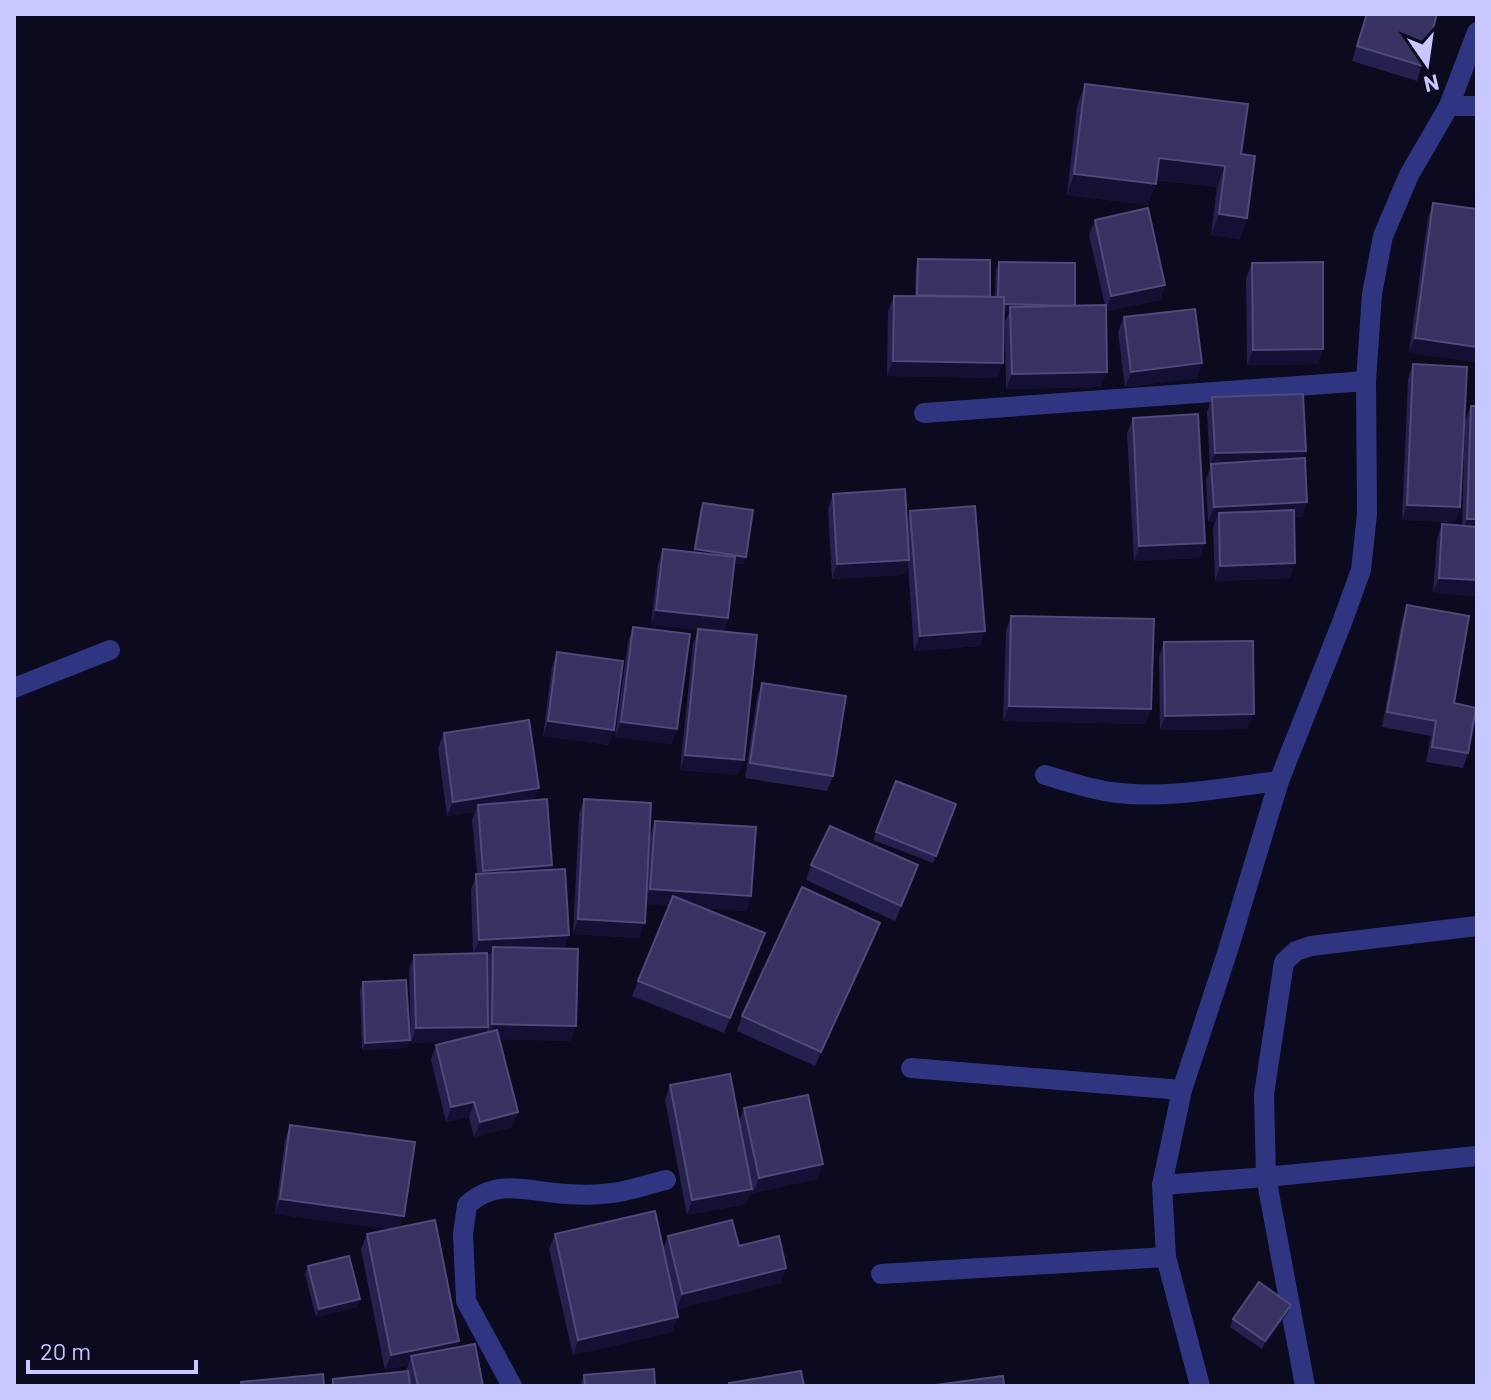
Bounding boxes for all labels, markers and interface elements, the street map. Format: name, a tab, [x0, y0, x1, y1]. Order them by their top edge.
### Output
north arrow	[1387, 24, 1467, 104]
text: N	[1422, 70, 1442, 99]
scale bar	[28, 1324, 196, 1374]
text: 20 m	[40, 1336, 91, 1365]

